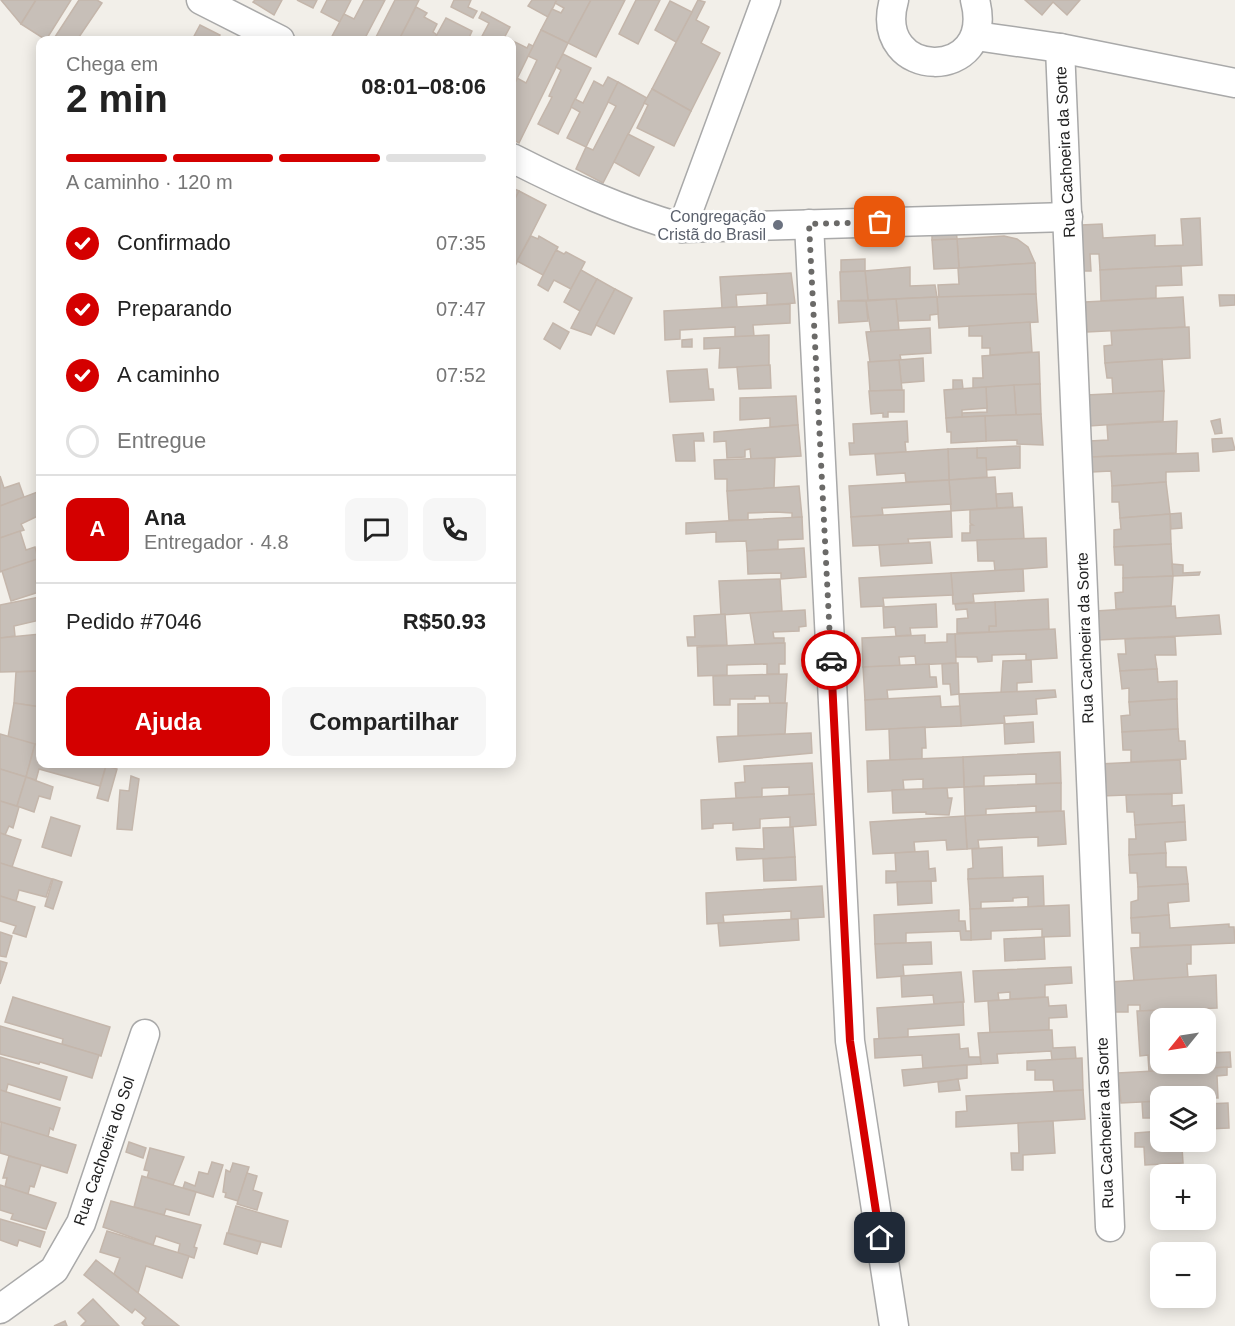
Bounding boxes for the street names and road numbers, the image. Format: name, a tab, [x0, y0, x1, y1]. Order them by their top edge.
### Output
street label: Rua Cachoeira da Sorte	[1052, 66, 1078, 238]
street label: Rua Cachoeira da Sorte	[1074, 552, 1096, 724]
street label: Rua Cachoeira da Sorte	[1094, 1037, 1116, 1209]
street label: Rua Cachoeira do Sol	[70, 1074, 138, 1228]

